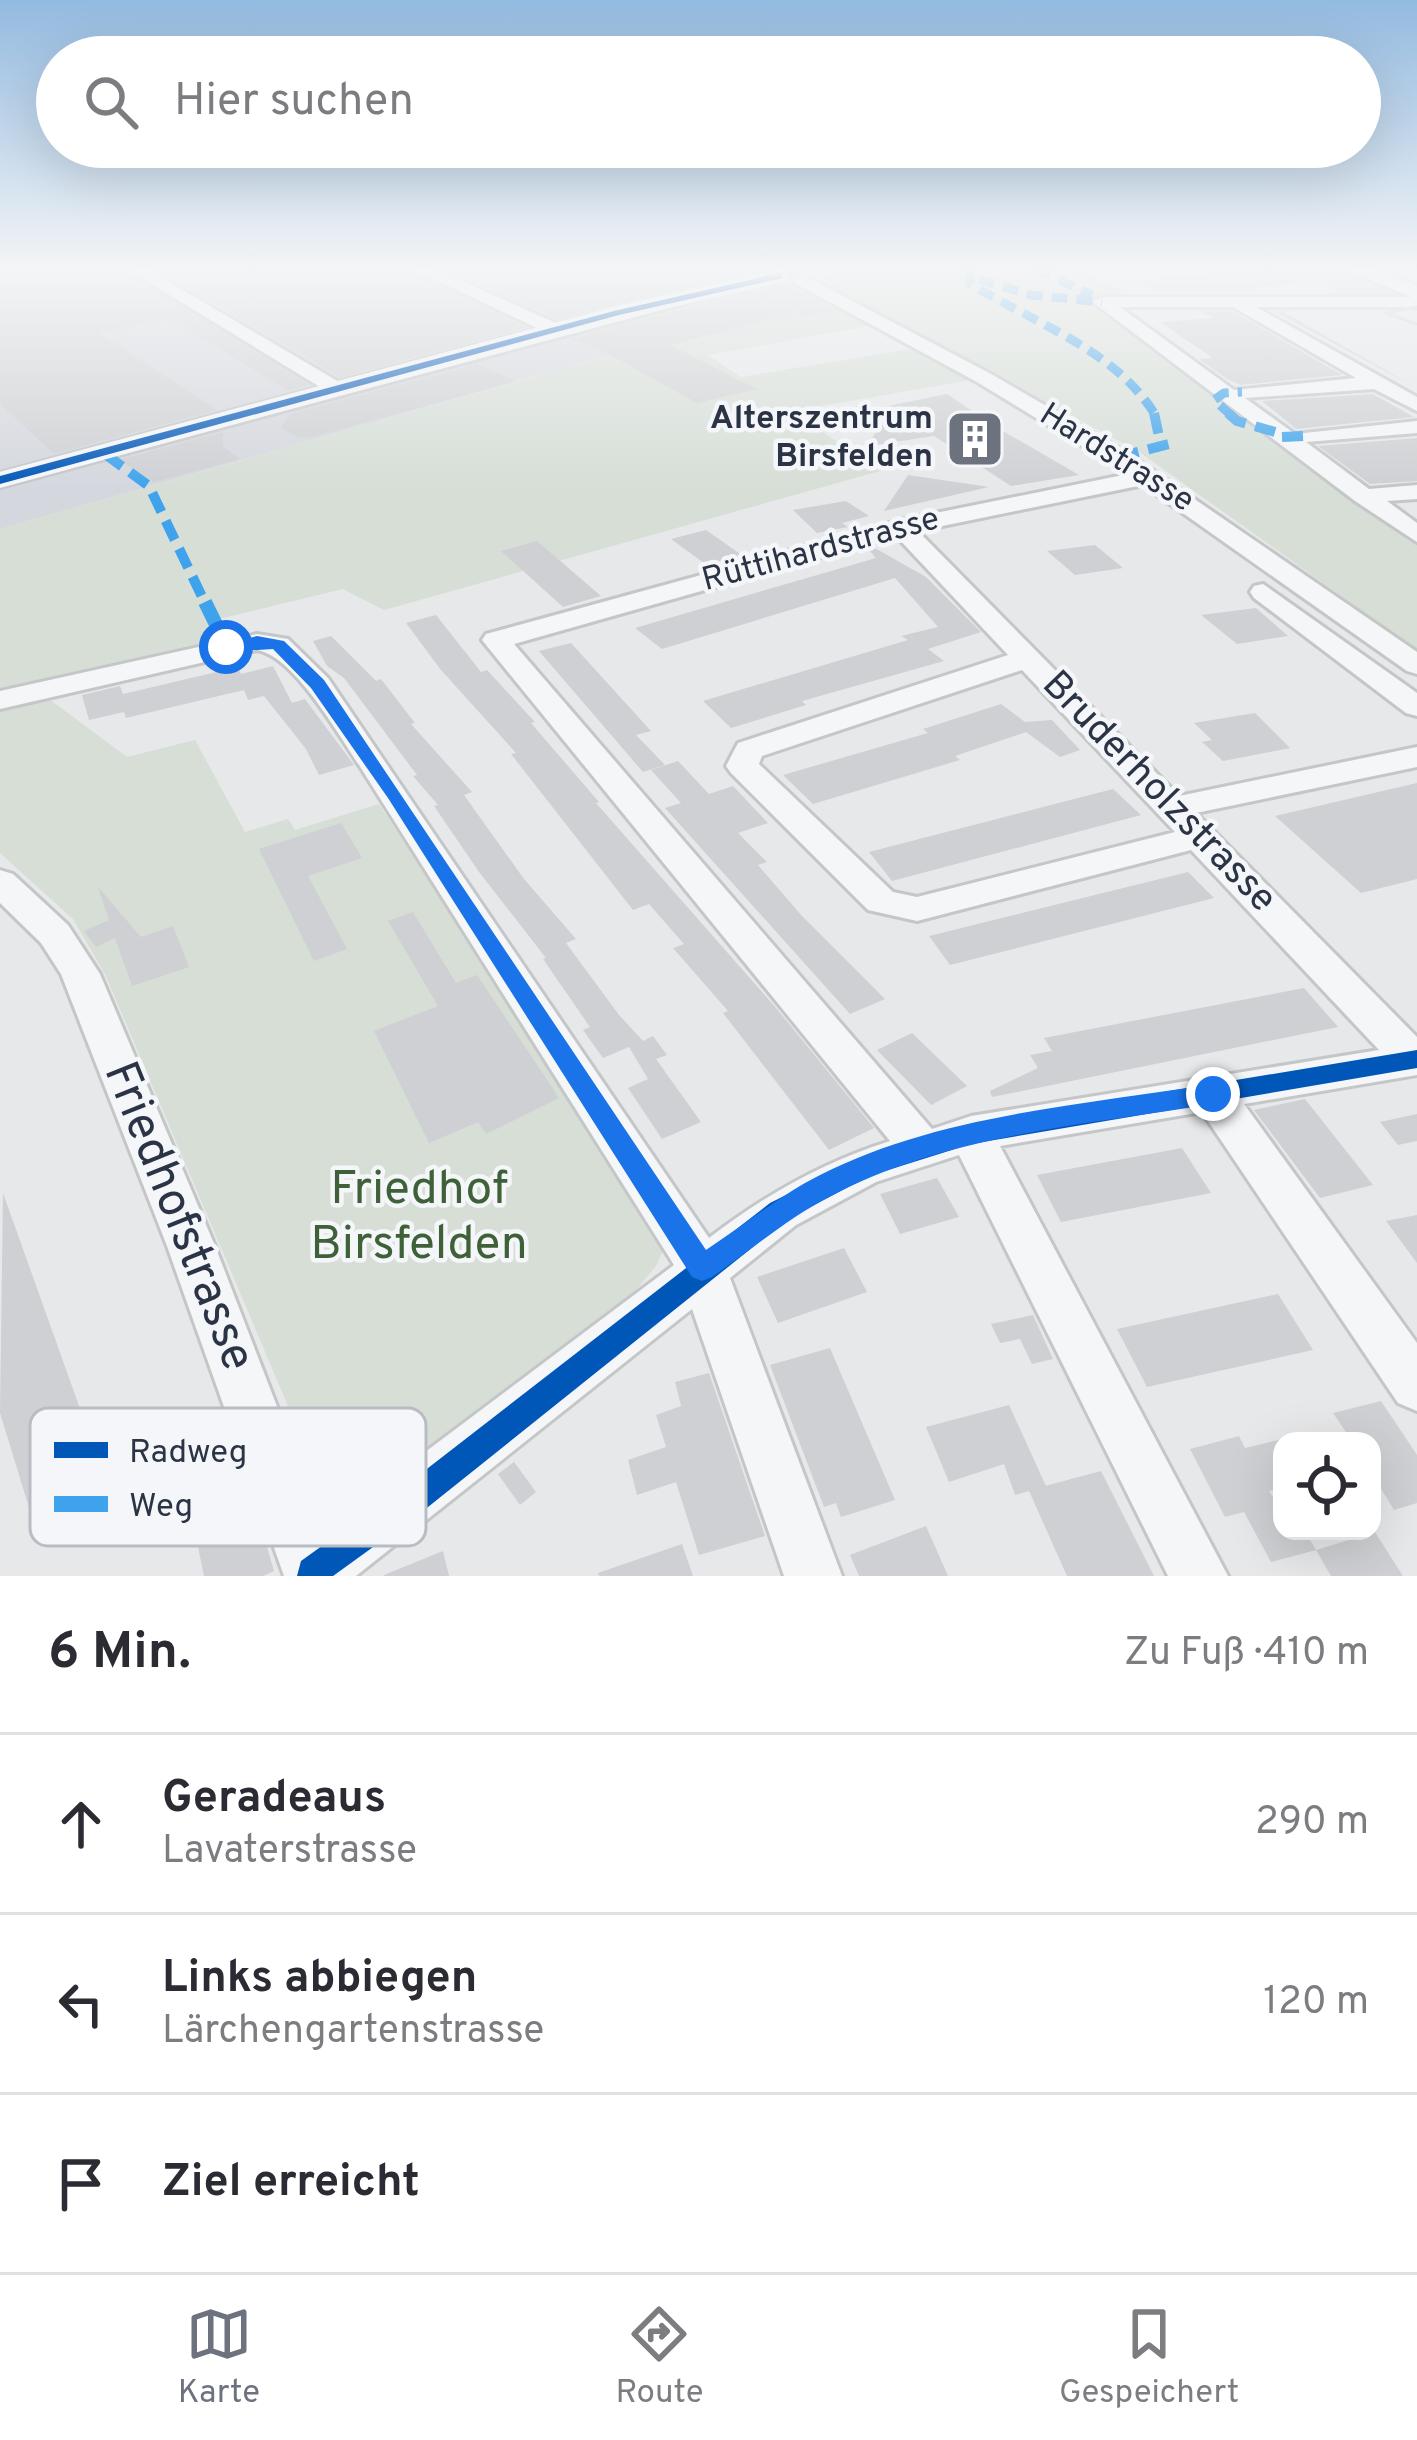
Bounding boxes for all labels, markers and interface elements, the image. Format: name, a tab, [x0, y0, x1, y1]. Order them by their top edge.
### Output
search box	[36, 36, 1381, 168]
icon: search	[78, 69, 144, 135]
text: Hier suchen	[174, 74, 414, 131]
street label: Hardstrasse	[1031, 395, 1201, 523]
place label: Alterszentrum Birsfelden	[710, 399, 933, 479]
building icon: Alterszentrum Birsfelden	[944, 408, 1006, 470]
street label: Rüttihardstrasse	[698, 499, 944, 603]
route start	[199, 620, 253, 674]
street label: Bruderholzstrasse	[1030, 662, 1286, 924]
street label: Friedhofstrasse	[88, 1054, 266, 1380]
route end	[1186, 1067, 1240, 1121]
park label: Friedhof Birsfelden	[310, 1161, 528, 1276]
legend	[30, 1408, 426, 1546]
map controls	[1273, 1432, 1381, 1540]
button: locate	[1273, 1432, 1381, 1540]
text: Radweg	[129, 1433, 247, 1475]
text: Weg	[129, 1487, 193, 1529]
text: 6 Min.	[48, 1622, 191, 1687]
text: Zu Fuß · 410 m	[1124, 1630, 1369, 1679]
text: Geradeaus	[162, 1771, 386, 1828]
icon: ahead	[48, 1791, 114, 1857]
text: 290 m	[1255, 1799, 1369, 1848]
text: Lavaterstrasse	[162, 1828, 417, 1877]
text: Links abbiegen	[162, 1951, 477, 2008]
icon: left	[48, 1971, 114, 2037]
text: 120 m	[1263, 1979, 1369, 2028]
text: Lärchengartenstrasse	[162, 2008, 544, 2057]
icon: arrive	[48, 2151, 114, 2217]
text: Ziel erreicht	[162, 2155, 420, 2212]
tab: Karte	[178, 2301, 260, 2415]
tab: Route	[615, 2301, 703, 2415]
tab: Gespeichert	[1059, 2301, 1239, 2415]

